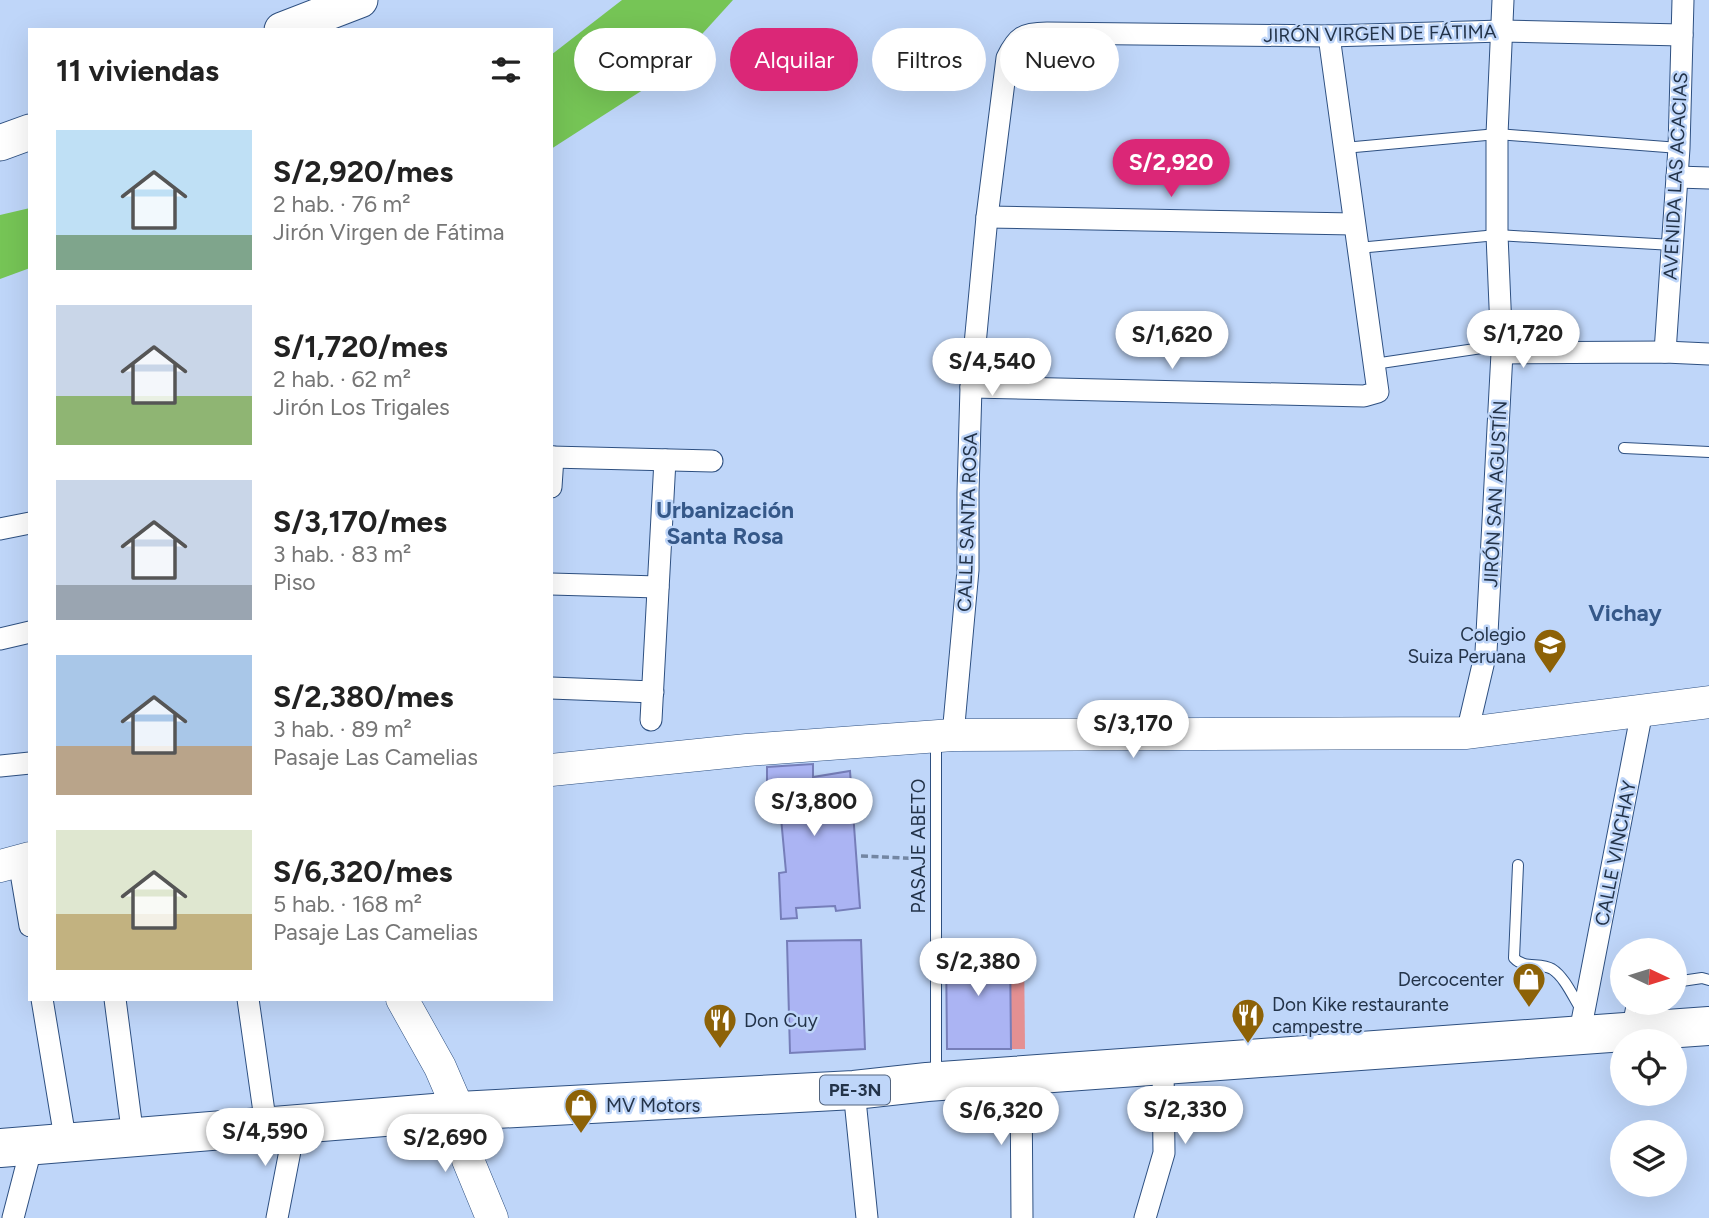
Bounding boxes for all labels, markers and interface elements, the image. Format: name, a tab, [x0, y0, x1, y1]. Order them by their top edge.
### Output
street label: JIRÓN VIRGEN DE FÁTIMA	[1263, 20, 1497, 47]
chip: Comprar	[574, 28, 716, 91]
chip: Alquilar	[730, 28, 858, 91]
chip: Filtros	[872, 28, 986, 91]
chip: Nuevo	[1000, 28, 1119, 91]
icon: filters	[487, 51, 525, 89]
text: 11 viviendas	[56, 52, 219, 89]
street label: AVENIDA LAS ACACIAS	[1659, 72, 1692, 281]
pin: S/2,920	[1106, 140, 1236, 199]
text: S/2,920	[1129, 148, 1213, 176]
text: S/2,920/mes	[273, 153, 453, 190]
icon: home	[112, 158, 196, 242]
text: 2 hab. · 76 m²	[273, 190, 411, 218]
text: Jirón Virgen de Fátima	[273, 218, 505, 246]
pin: S/1,720	[1458, 310, 1588, 370]
pin: S/1,620	[1107, 312, 1237, 371]
text: S/1,720	[1483, 319, 1563, 347]
text: S/1,620	[1131, 320, 1213, 348]
text: S/1,720/mes	[273, 328, 448, 365]
icon: home	[112, 333, 196, 417]
pin: S/4,540	[927, 338, 1057, 398]
text: S/4,540	[948, 347, 1036, 375]
text: 2 hab. · 62 m²	[273, 365, 411, 393]
text: Jirón Los Trigales	[273, 393, 450, 421]
street label: JIRÓN SAN AGUSTÍN	[1479, 400, 1512, 588]
street label: CALLE SANTA ROSA	[953, 432, 982, 612]
district label: Urbanización Santa Rosa	[656, 496, 794, 550]
text: S/3,170/mes	[273, 503, 447, 540]
icon: home	[112, 508, 196, 592]
text: 3 hab. · 83 m²	[273, 540, 411, 568]
text: Piso	[273, 568, 316, 596]
district label: Vichay	[1588, 599, 1662, 627]
place label: Colegio Suiza Peruana	[1407, 623, 1526, 668]
school or university icon: Colegio Suiza Peruana	[1531, 626, 1569, 675]
text: S/2,380/mes	[273, 678, 453, 715]
icon: home	[112, 683, 196, 767]
pin: S/3,170	[1068, 700, 1198, 760]
text: S/3,170	[1093, 709, 1173, 737]
text: 3 hab. · 89 m²	[273, 715, 412, 743]
text: Pasaje Las Camelias	[273, 743, 478, 771]
pin: S/3,800	[749, 778, 879, 838]
street label: PASAJE ABETO	[907, 778, 930, 914]
street label: CALLE VINCHAY	[1590, 778, 1641, 928]
text: S/3,800	[771, 787, 857, 815]
text: S/6,320/mes	[273, 853, 453, 890]
icon: home	[112, 858, 196, 942]
text: 5 hab. · 168 m²	[273, 890, 422, 918]
text: Pasaje Las Camelias	[273, 918, 478, 946]
north arrow	[1610, 938, 1687, 1015]
map controls	[1610, 938, 1687, 1197]
pin: S/2,380	[913, 939, 1043, 998]
text: S/2,380	[936, 947, 1020, 975]
shop icon: Dercocenter	[1510, 960, 1548, 1009]
place label: Dercocenter	[1398, 968, 1505, 991]
place label: Don Kike restaurante campestre	[1272, 993, 1449, 1038]
restaurant icon: Don Kike restaurante campestre	[1229, 996, 1267, 1045]
restaurant icon: Don Cuy	[701, 1001, 739, 1050]
place label: Don Cuy	[744, 1009, 818, 1032]
button: locate	[1610, 1029, 1687, 1106]
road number: PE-3N	[820, 1076, 890, 1105]
shop icon: MV Motors	[562, 1086, 600, 1135]
pin: S/2,330	[1120, 1086, 1250, 1146]
pin: S/6,320	[936, 1088, 1066, 1147]
place label: MV Motors	[606, 1094, 701, 1117]
text: S/2,330	[1143, 1095, 1227, 1123]
text: S/6,320	[959, 1096, 1043, 1124]
pin: S/4,590	[200, 1108, 330, 1168]
pin: S/2,690	[380, 1114, 510, 1174]
text: S/4,590	[222, 1117, 308, 1145]
button: layers	[1610, 1120, 1687, 1197]
text: S/2,690	[403, 1123, 487, 1151]

